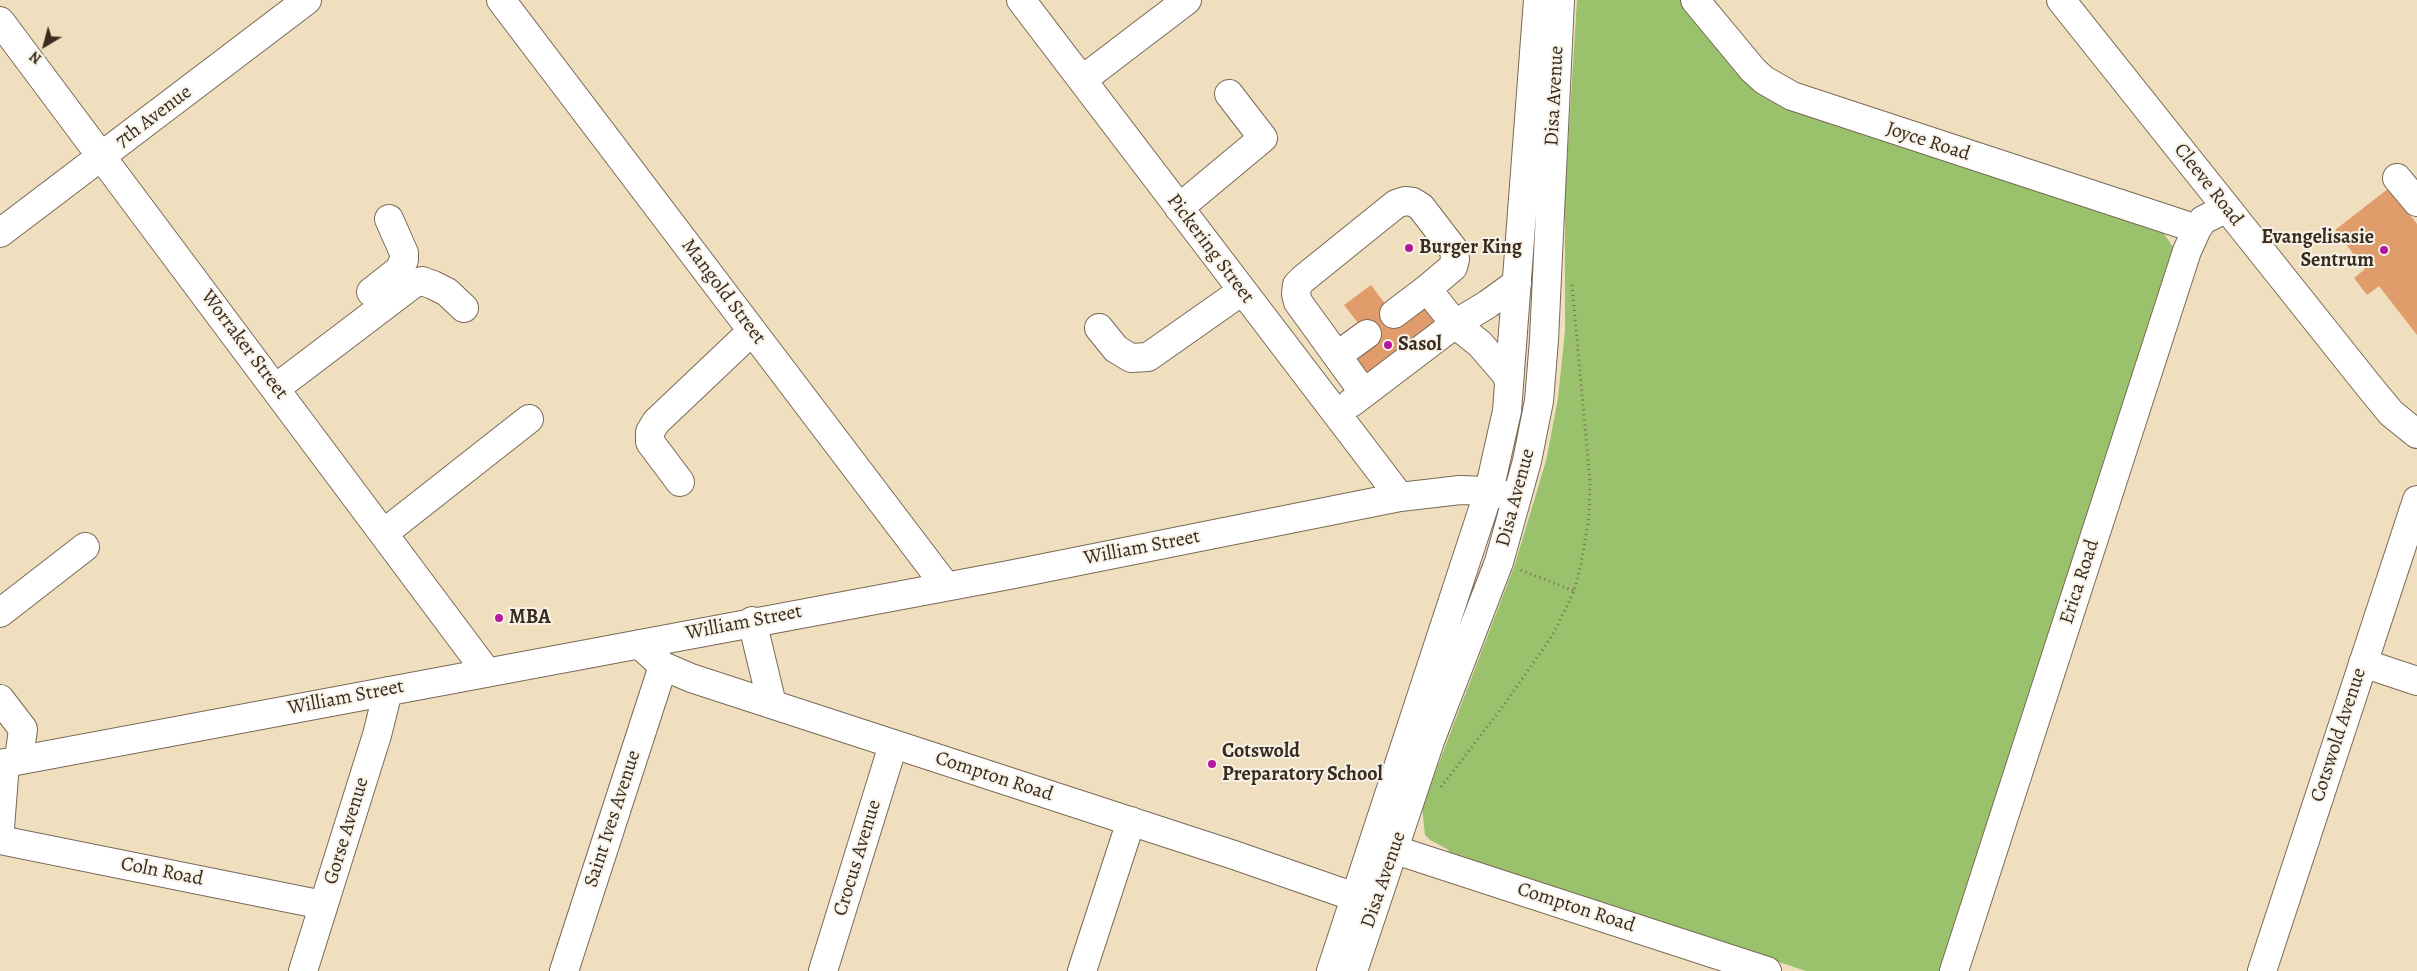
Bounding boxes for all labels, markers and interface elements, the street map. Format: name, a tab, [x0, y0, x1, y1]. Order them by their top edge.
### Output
north arrow	[20, 20, 70, 70]
street label: Disa Avenue	[1540, 45, 1570, 147]
text: N	[26, 47, 45, 68]
street label: 7th Avenue	[111, 81, 197, 153]
street label: Joyce Road	[1883, 117, 1973, 167]
street label: Cleeve Road	[2168, 139, 2248, 231]
street label: Pickering Street	[1161, 190, 1259, 308]
place label: Evangelisasie Sentrum	[2261, 226, 2374, 273]
street label: Mangold Street	[676, 235, 770, 349]
place label: Burger King	[1419, 236, 1522, 260]
marker: Burger King	[1403, 242, 1415, 254]
marker: Evangelisasie Sentrum	[2378, 244, 2390, 256]
street label: Worraker Street	[195, 286, 293, 404]
place label: Sasol	[1398, 333, 1442, 357]
marker: Sasol	[1382, 339, 1394, 351]
street label: Disa Avenue	[1491, 446, 1541, 550]
street label: William Street	[1082, 525, 1202, 571]
street label: Erica Road	[2055, 537, 2105, 627]
street label: William Street	[684, 600, 804, 646]
place label: MBA	[509, 606, 551, 630]
marker: MBA	[493, 612, 505, 624]
street label: Cotswold Avenue	[2306, 665, 2372, 805]
street label: William Street	[286, 675, 406, 721]
place label: Cotswold Preparatory School	[1222, 740, 1383, 787]
street label: Compton Road	[932, 747, 1056, 807]
street label: Saint Ives Avenue	[580, 748, 646, 890]
marker: Cotswold Preparatory School	[1206, 758, 1218, 770]
street label: Gorse Avenue	[319, 774, 375, 888]
street label: Crocus Avenue	[829, 797, 887, 919]
street label: Disa Avenue	[1356, 829, 1412, 931]
street label: Coln Road	[119, 852, 205, 892]
street label: Compton Road	[1514, 878, 1638, 938]

